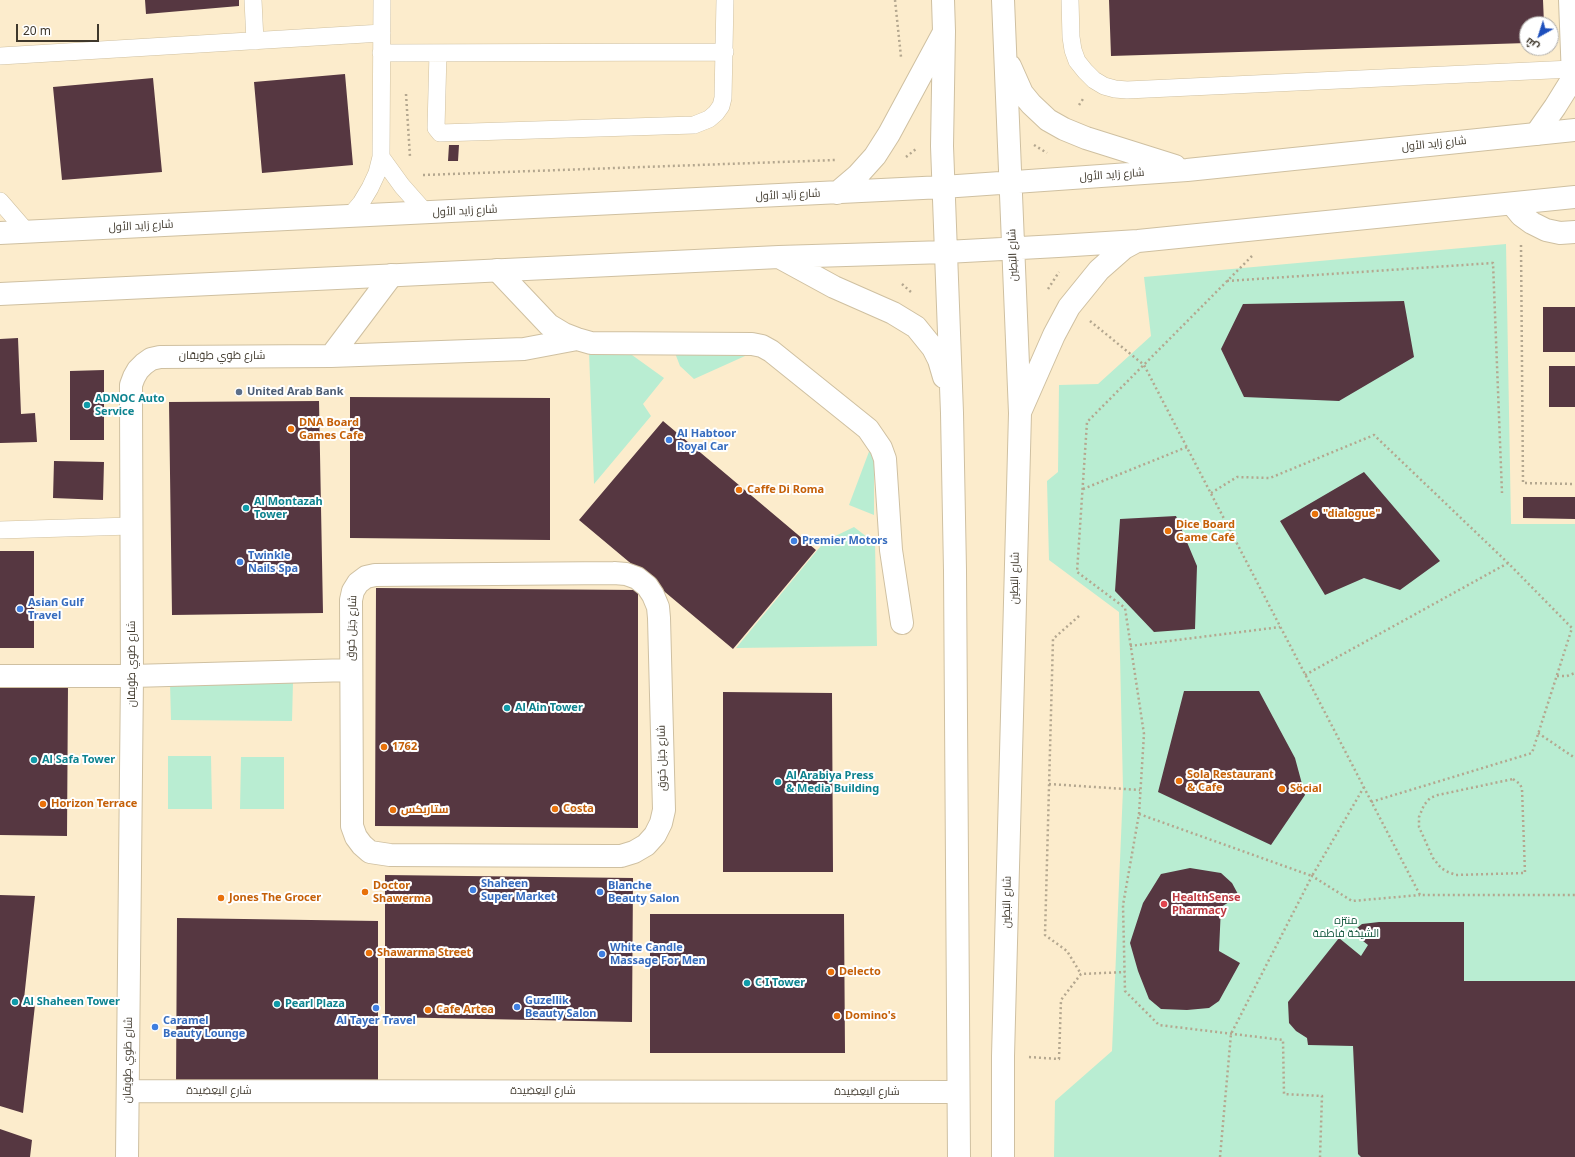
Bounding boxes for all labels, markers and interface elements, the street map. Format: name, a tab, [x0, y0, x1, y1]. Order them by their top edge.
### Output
scale bar	[18, 16, 101, 42]
north arrow	[1519, 16, 1559, 56]
text: 20 m	[23, 22, 51, 39]
text: ش	[1522, 35, 1542, 55]
street label: شارع زايد الأول	[1401, 134, 1467, 154]
street label: شارع زايد الأول	[1079, 166, 1145, 184]
street label: شارع زايد الأول	[755, 187, 821, 203]
street label: شارع زايد الأول	[432, 203, 498, 219]
street label: شارع زايد الأول	[108, 218, 174, 234]
street label: شارع البَطِين	[1005, 229, 1021, 281]
street label: شارع طَوِي طِوَيقان	[179, 349, 265, 363]
place label: United Arab Bank	[247, 385, 343, 399]
marker: United Arab Bank	[234, 387, 244, 397]
place label: ADNOC Auto Service	[95, 392, 165, 418]
marker: ADNOC Auto Service	[82, 400, 92, 410]
place label: DNA Board Games Cafe	[299, 416, 364, 442]
marker: DNA Board Games Cafe	[286, 424, 296, 434]
place label: Al Habtoor Royal Car	[677, 427, 736, 453]
marker: Al Habtoor Royal Car	[664, 435, 674, 445]
place label: Caffe Di Roma	[747, 483, 824, 497]
marker: Caffe Di Roma	[734, 485, 744, 495]
place label: Al Montazah Tower	[254, 495, 323, 521]
marker: Al Montazah Tower	[241, 503, 251, 513]
place label: "dialogue"	[1323, 507, 1380, 521]
marker: "dialogue"	[1310, 509, 1320, 519]
place label: Dice Board Game Café	[1176, 518, 1235, 544]
marker: Dice Board Game Café	[1163, 526, 1173, 536]
place label: Premier Motors	[802, 534, 888, 548]
marker: Premier Motors	[789, 536, 799, 546]
place label: Twinkle Nails Spa	[248, 549, 298, 575]
street label: شارع البَطِين	[1008, 552, 1022, 604]
marker: Twinkle Nails Spa	[235, 557, 245, 567]
street label: شارع جَبَل حُوق	[344, 595, 360, 661]
place label: Asian Gulf Travel	[28, 596, 84, 622]
marker: Asian Gulf Travel	[15, 604, 25, 614]
street label: شارع طَوِي طِوَيقان	[125, 621, 139, 707]
place label: Al Ain Tower	[515, 701, 583, 715]
marker: Al Ain Tower	[502, 703, 512, 713]
street label: شارع جَبَل حُوق	[655, 725, 669, 791]
place label: 1762	[392, 740, 417, 754]
marker: 1762	[379, 742, 389, 752]
place label: Al Safa Tower	[42, 753, 115, 767]
marker: Al Safa Tower	[29, 755, 39, 765]
place label: Sola Restaurant & Cafe	[1187, 768, 1274, 794]
place label: Al Arabiya Press & Media Building	[786, 769, 879, 795]
marker: Sola Restaurant & Cafe	[1174, 776, 1184, 786]
marker: Al Arabiya Press & Media Building	[773, 777, 783, 787]
place label: Söcial	[1290, 782, 1322, 796]
marker: Söcial	[1277, 784, 1287, 794]
place label: Horizon Terrace	[51, 797, 137, 811]
marker: Horizon Terrace	[38, 799, 48, 809]
place label: Costa	[563, 802, 594, 816]
place label: ستاربكس	[401, 803, 449, 817]
marker: Costa	[550, 804, 560, 814]
marker: ستاربكس	[388, 805, 398, 815]
street label: شارع البَطِين	[1000, 876, 1014, 928]
place label: Shaheen Super Market	[481, 877, 556, 903]
place label: Doctor Shawerma	[373, 879, 431, 905]
place label: Blanche Beauty Salon	[608, 879, 679, 905]
marker: Shaheen Super Market	[468, 885, 478, 895]
marker: Doctor Shawerma	[360, 887, 370, 897]
marker: Blanche Beauty Salon	[595, 887, 605, 897]
place label: Jones The Grocer	[229, 891, 321, 905]
place label: HealthSense Pharmacy	[1172, 891, 1241, 917]
marker: Jones The Grocer	[216, 893, 226, 903]
marker: HealthSense Pharmacy	[1159, 899, 1169, 909]
park label: منتزه الشيخة فاطمة	[1313, 914, 1379, 940]
place label: White Candle Massage For Men	[610, 941, 706, 967]
place label: Shawarma Street	[377, 946, 471, 960]
marker: Shawarma Street	[364, 948, 374, 958]
marker: White Candle Massage For Men	[597, 949, 607, 959]
place label: Delecto	[839, 965, 881, 979]
marker: Delecto	[826, 967, 836, 977]
place label: C I Tower	[755, 976, 805, 990]
marker: C I Tower	[742, 978, 752, 988]
place label: Guzellik Beauty Salon	[525, 994, 596, 1020]
place label: Al Shaheen Tower	[23, 995, 120, 1009]
marker: Al Shaheen Tower	[10, 997, 20, 1007]
place label: Pearl Plaza	[285, 997, 345, 1011]
marker: Pearl Plaza	[272, 999, 282, 1009]
marker: Guzellik Beauty Salon	[512, 1002, 522, 1012]
marker: Al Tayer Travel	[371, 1003, 381, 1013]
place label: Cafe Artea	[436, 1003, 494, 1017]
marker: Cafe Artea	[423, 1005, 433, 1015]
place label: Domino's	[845, 1009, 896, 1023]
marker: Domino's	[832, 1011, 842, 1021]
place label: Caramel Beauty Lounge	[163, 1014, 245, 1040]
place label: Al Tayer Travel	[336, 1014, 416, 1028]
street label: شارع طَوِي طِوَيقان	[121, 1017, 135, 1103]
marker: Caramel Beauty Lounge	[150, 1022, 160, 1032]
street label: شارع اليعِضِيدة	[186, 1084, 252, 1098]
street label: شارع اليعِضِيدة	[510, 1084, 576, 1098]
street label: شارع اليعِضِيدة	[834, 1085, 900, 1099]

